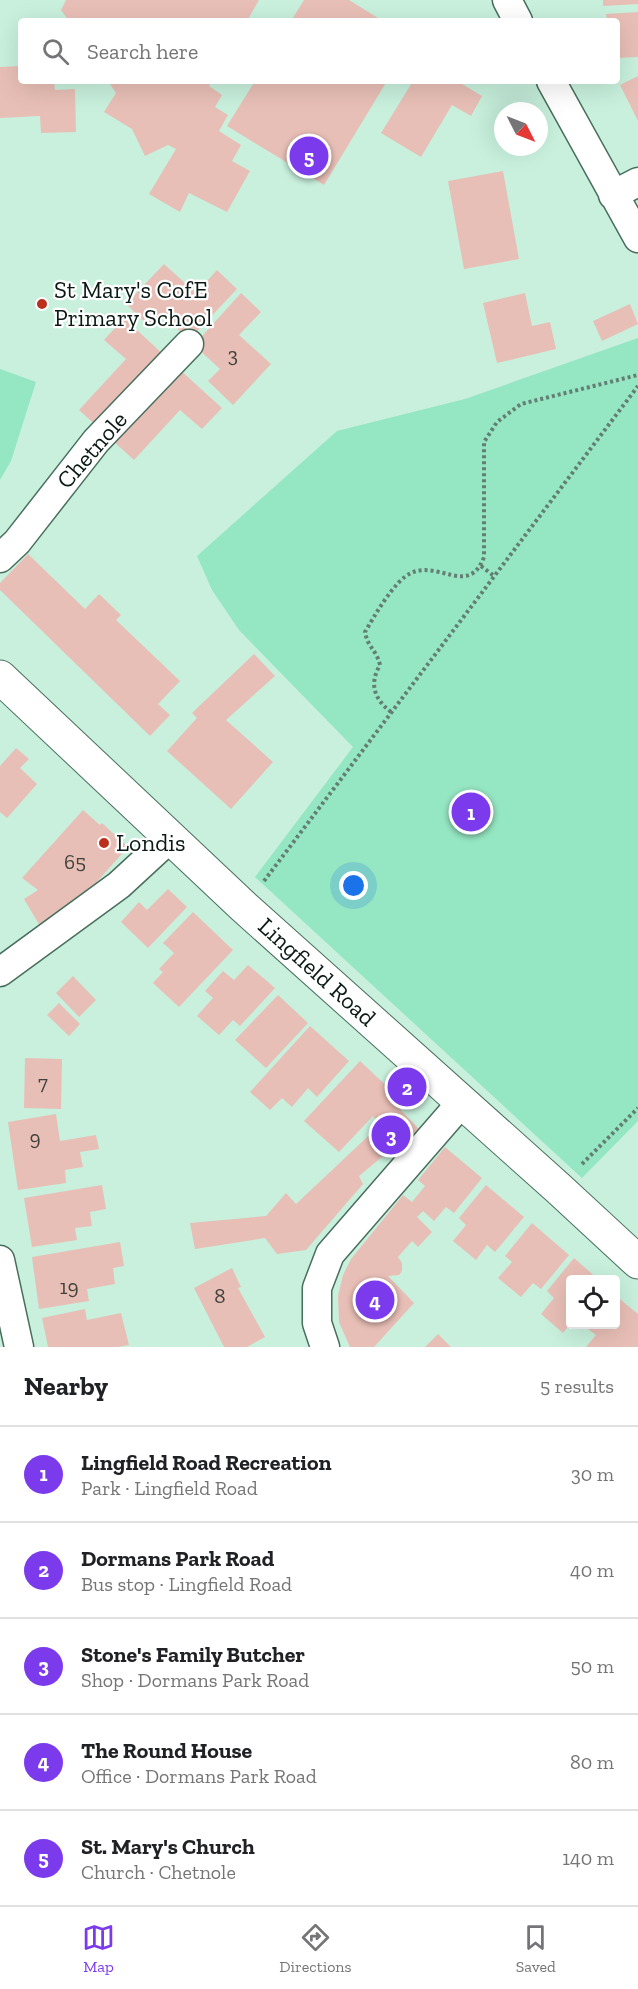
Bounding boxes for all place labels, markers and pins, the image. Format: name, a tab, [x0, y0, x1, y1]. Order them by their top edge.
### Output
pin: 5	[290, 134, 328, 178]
place label: St Mary's CofE Primary School	[54, 275, 212, 332]
marker: St Mary's CofE Primary School	[35, 297, 49, 311]
pin: 1	[452, 790, 490, 834]
place label: Londis	[116, 828, 186, 857]
marker: Londis	[97, 836, 111, 850]
pin: 2	[388, 1064, 426, 1110]
pin: 3	[372, 1112, 410, 1158]
pin: 4	[356, 1278, 394, 1322]

